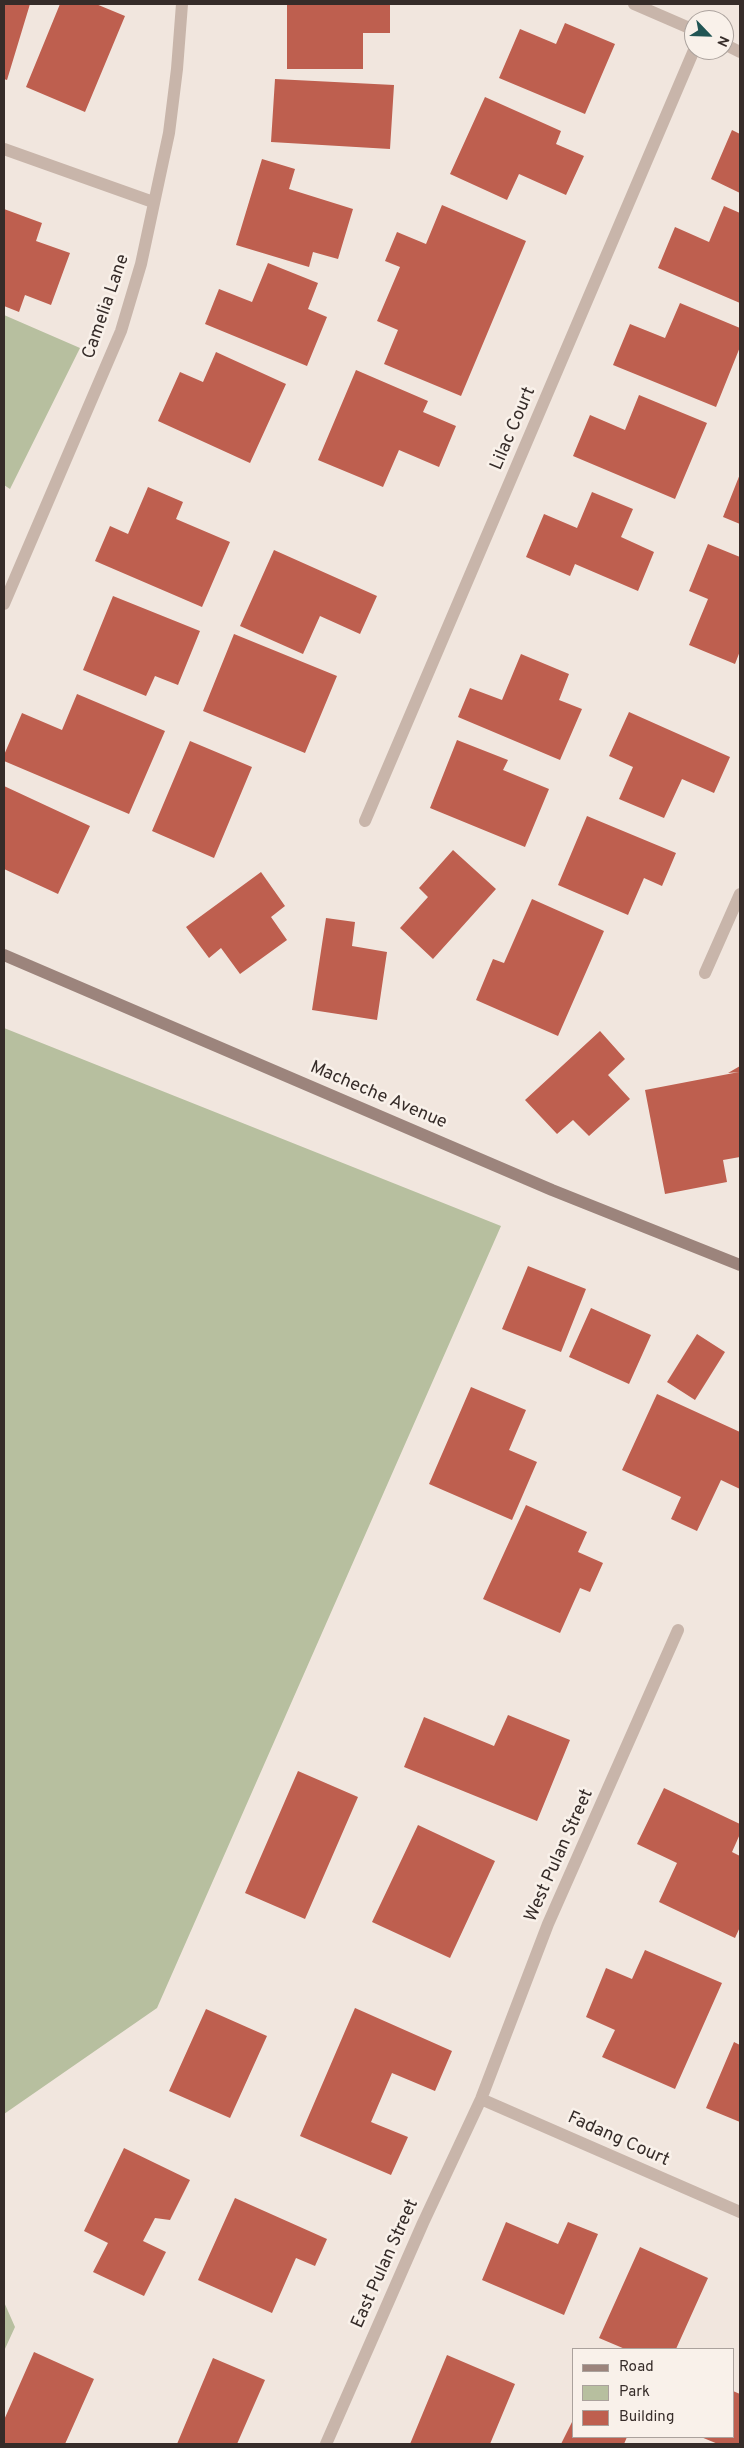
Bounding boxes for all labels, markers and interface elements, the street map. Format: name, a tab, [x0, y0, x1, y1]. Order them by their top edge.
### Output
north arrow	[684, 10, 734, 60]
text: N	[712, 33, 732, 49]
street label: Camelia Lane	[79, 252, 135, 362]
street label: Lilac Court	[487, 384, 541, 474]
street label: Macheche Avenue	[306, 1057, 450, 1135]
street label: West Pulan Street	[521, 1786, 599, 1926]
street label: Fadang Court	[564, 2108, 672, 2172]
street label: East Pulan Street	[348, 2196, 424, 2332]
legend	[572, 2348, 734, 2438]
text: Road	[619, 2358, 654, 2377]
text: Park	[619, 2383, 650, 2402]
text: Building	[619, 2408, 674, 2427]

